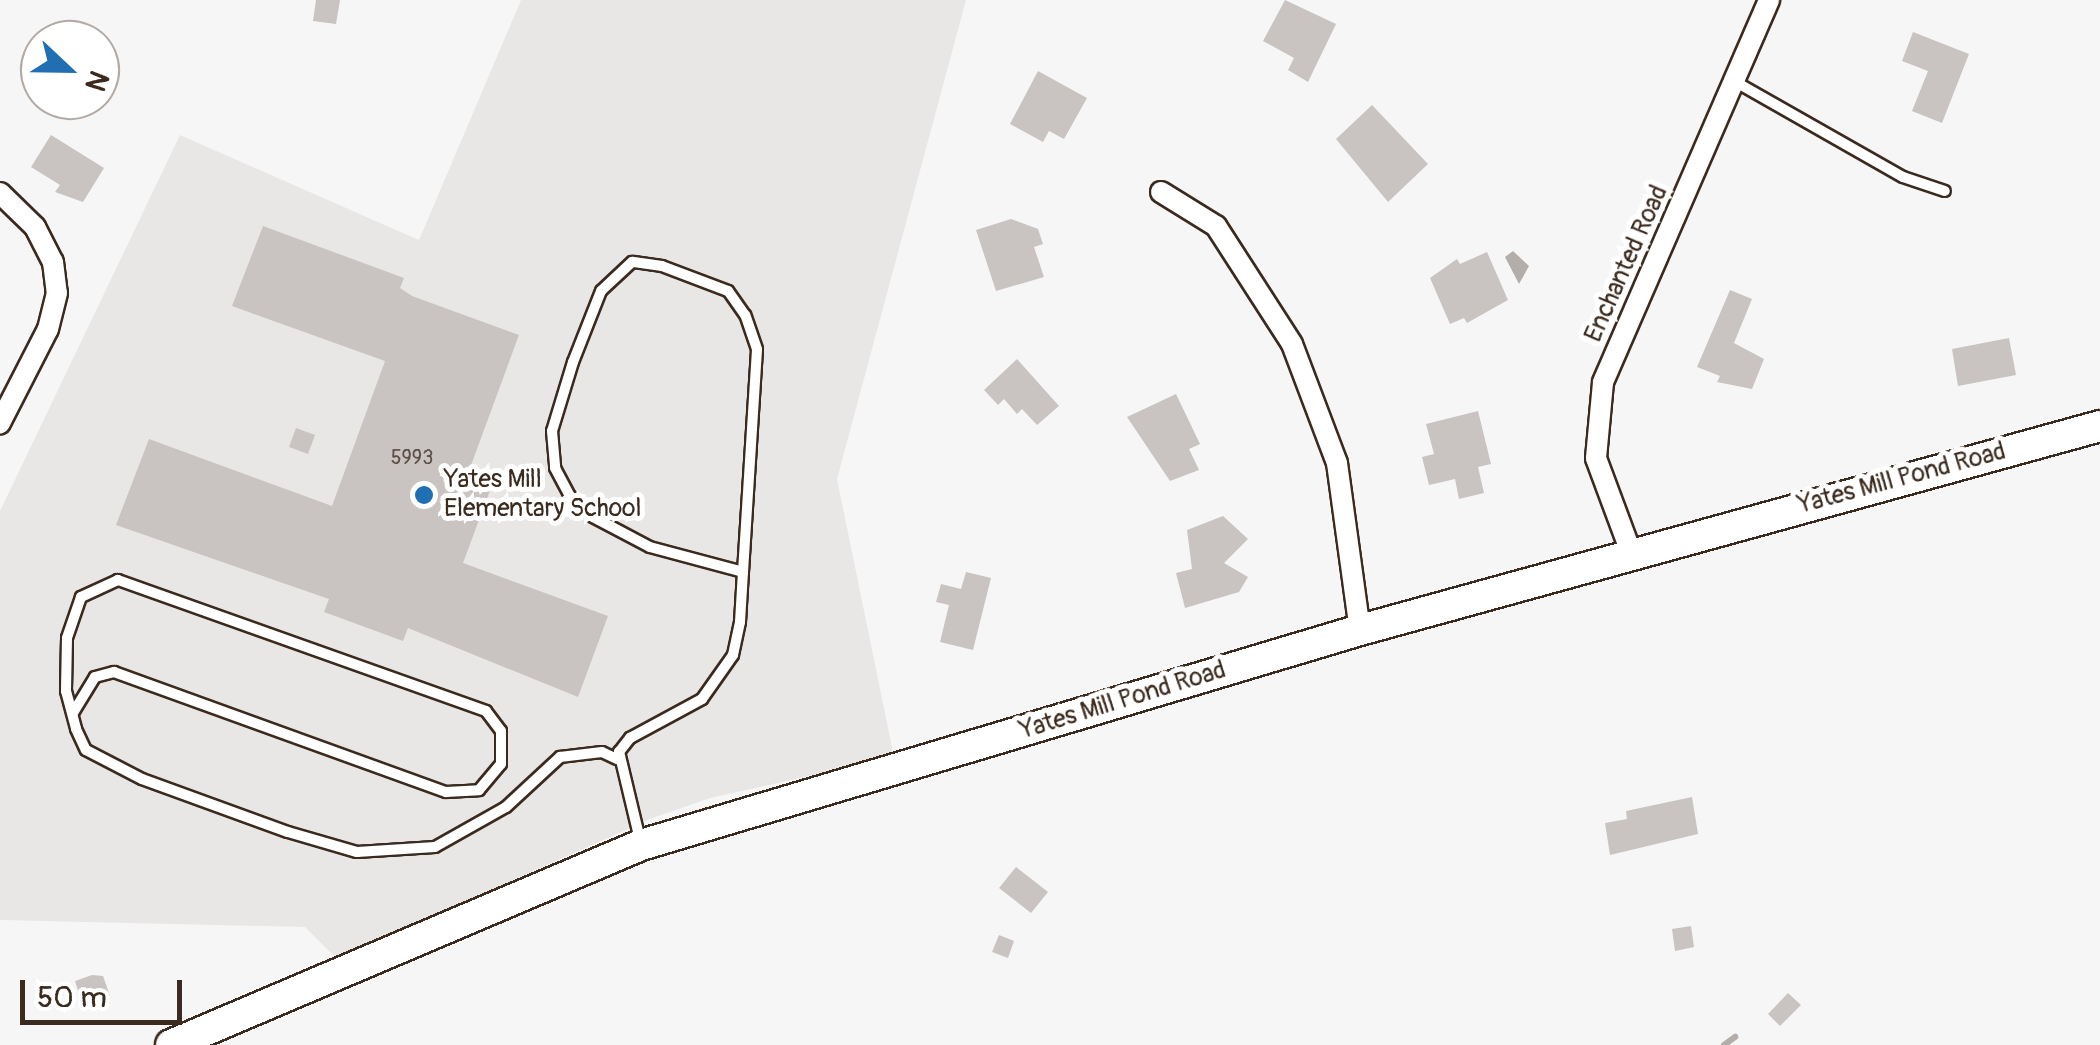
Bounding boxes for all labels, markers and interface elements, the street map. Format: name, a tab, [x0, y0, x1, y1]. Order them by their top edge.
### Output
north arrow	[20, 20, 120, 120]
text: N	[77, 65, 116, 96]
street label: Enchanted Road	[1579, 181, 1675, 347]
street label: Yates Mill Pond Road	[1795, 437, 2009, 521]
house number: 5993	[391, 445, 433, 469]
place label: Yates Mill Elementary School	[444, 466, 641, 525]
marker: Yates Mill Elementary School	[413, 484, 435, 506]
street label: Yates Mill Pond Road	[1016, 655, 1230, 747]
scale bar	[25, 960, 188, 1022]
text: 50 m	[37, 979, 107, 1016]

